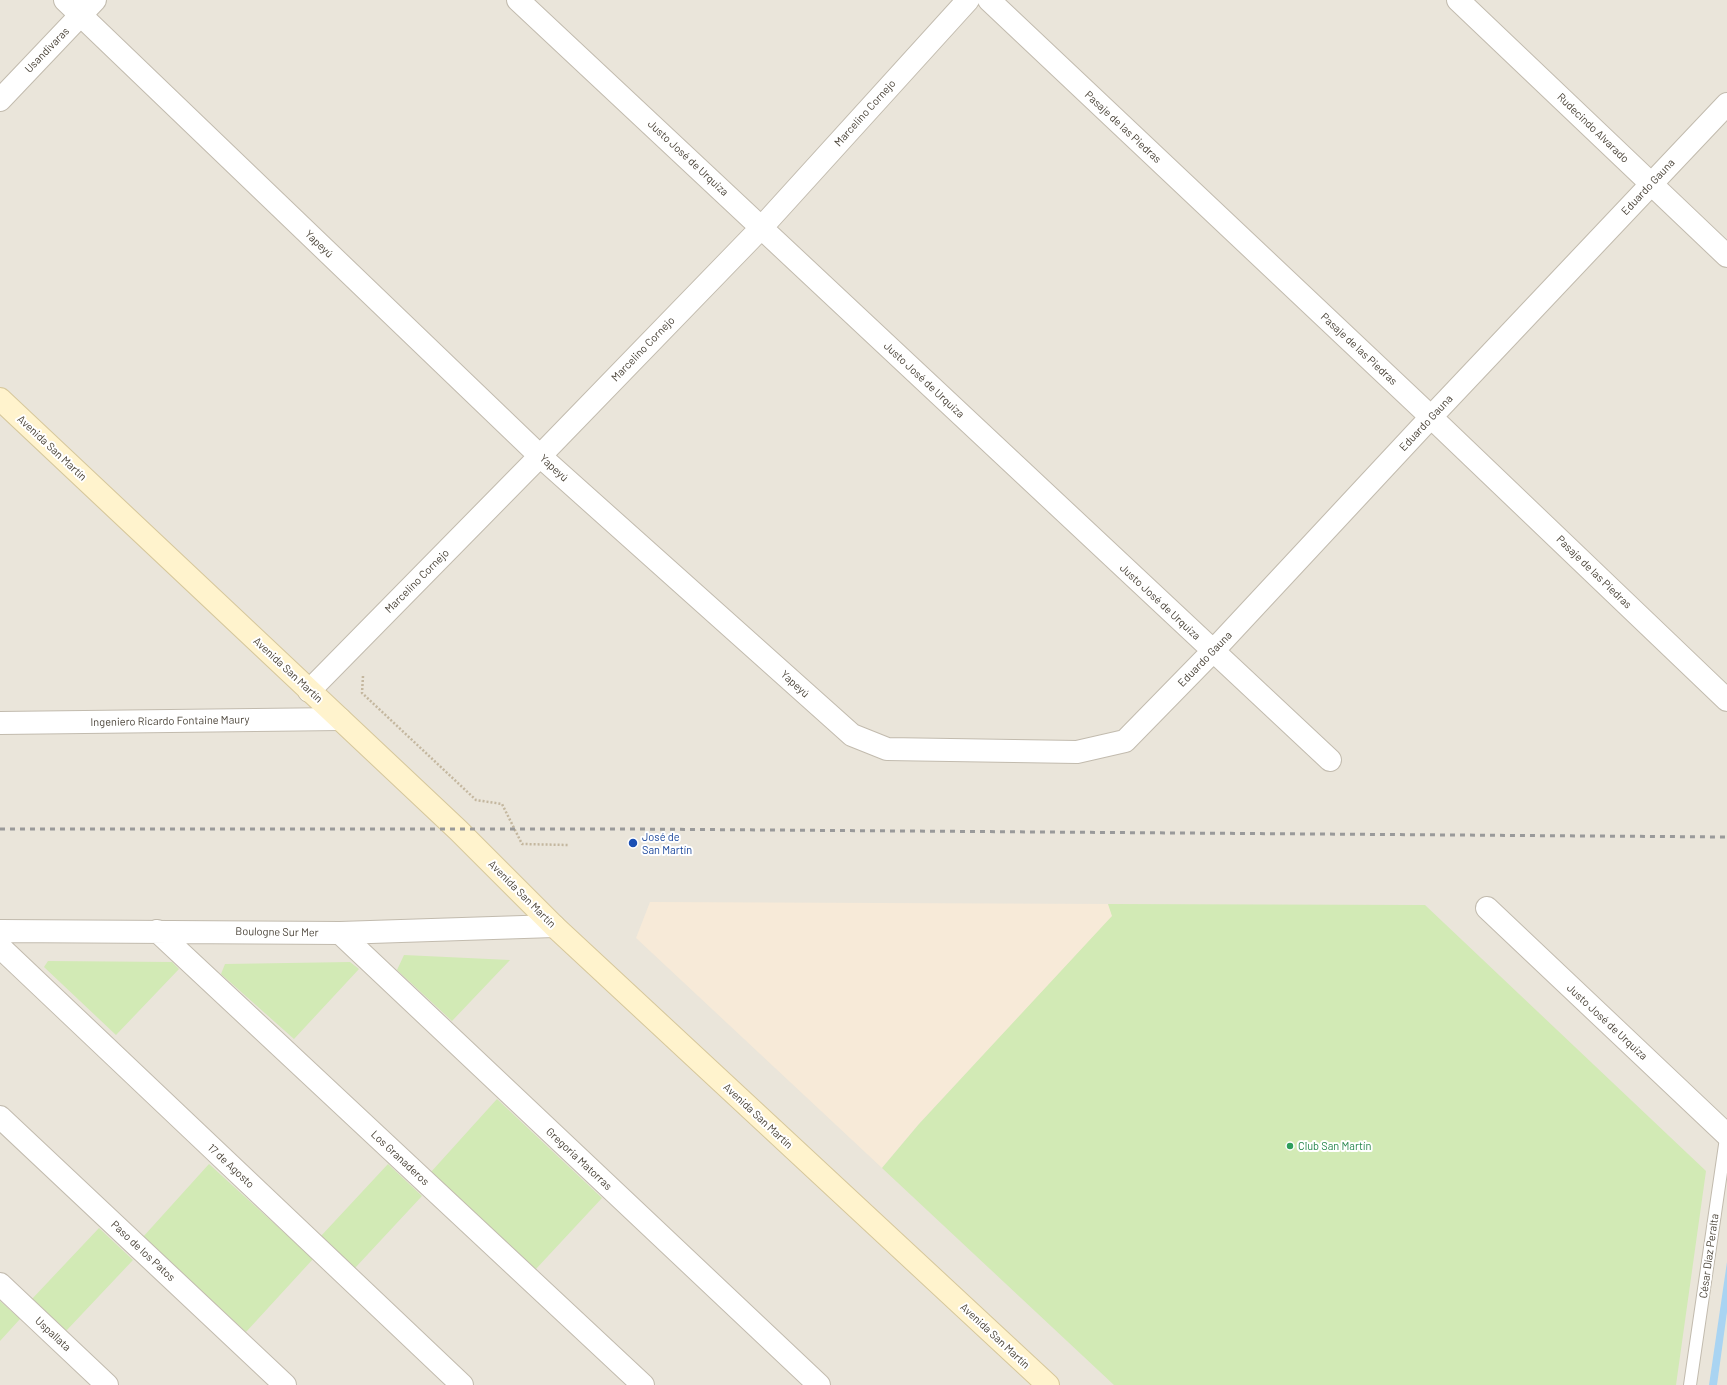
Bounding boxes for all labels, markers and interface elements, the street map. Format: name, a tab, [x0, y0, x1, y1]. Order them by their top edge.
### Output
street label: Usandivaras	[22, 24, 72, 76]
street label: Marcelino Cornejo	[832, 77, 898, 149]
street label: Pasaje de las Piedras	[1082, 88, 1164, 166]
street label: Rudecindo Alvarado	[1554, 90, 1632, 166]
street label: Justo José de Urquiza	[645, 117, 731, 199]
street label: Eduardo Gauna	[1619, 156, 1677, 218]
street label: Yapeyú	[302, 227, 336, 261]
street label: Pasaje de las Piedras	[1318, 310, 1400, 388]
street label: Marcelino Cornejo	[609, 314, 677, 384]
street label: Justo José de Urquiza	[881, 339, 967, 421]
street label: Eduardo Gauna	[1397, 392, 1455, 454]
street label: Avenida San Martín	[15, 413, 89, 483]
street label: Yapeyú	[537, 452, 571, 484]
street label: Pasaje de las Piedras	[1554, 533, 1634, 611]
street label: Marcelino Cornejo	[382, 546, 452, 616]
street label: Justo José de Urquiza	[1117, 561, 1203, 643]
street label: Eduardo Gauna	[1175, 628, 1235, 690]
street label: Avenida San Martín	[251, 635, 325, 705]
street label: Yapeyú	[778, 668, 812, 700]
street label: Ingeniero Ricardo Fontaine Maury	[90, 713, 250, 729]
place label: José de San Martín	[642, 830, 692, 856]
marker: José de San Martín	[627, 837, 639, 849]
street label: Avenida San Martín	[486, 858, 558, 930]
street label: Boulogne Sur Mer	[235, 925, 319, 939]
street label: Justo José de Urquiza	[1564, 981, 1650, 1063]
street label: Avenida San Martín	[721, 1081, 795, 1151]
street label: Gregoria Matorras	[543, 1125, 615, 1193]
street label: Los Granaderos	[368, 1128, 432, 1188]
place label: Club San Martín	[1298, 1139, 1371, 1153]
street label: 17 de Agosto	[205, 1141, 257, 1191]
marker: Club San Martín	[1285, 1141, 1295, 1151]
street label: César Díaz Peralta	[1697, 1213, 1721, 1299]
street label: Paso de los Patos	[108, 1218, 178, 1284]
street label: Avenida San Martín	[958, 1301, 1032, 1371]
street label: Uspallata	[32, 1314, 74, 1354]

